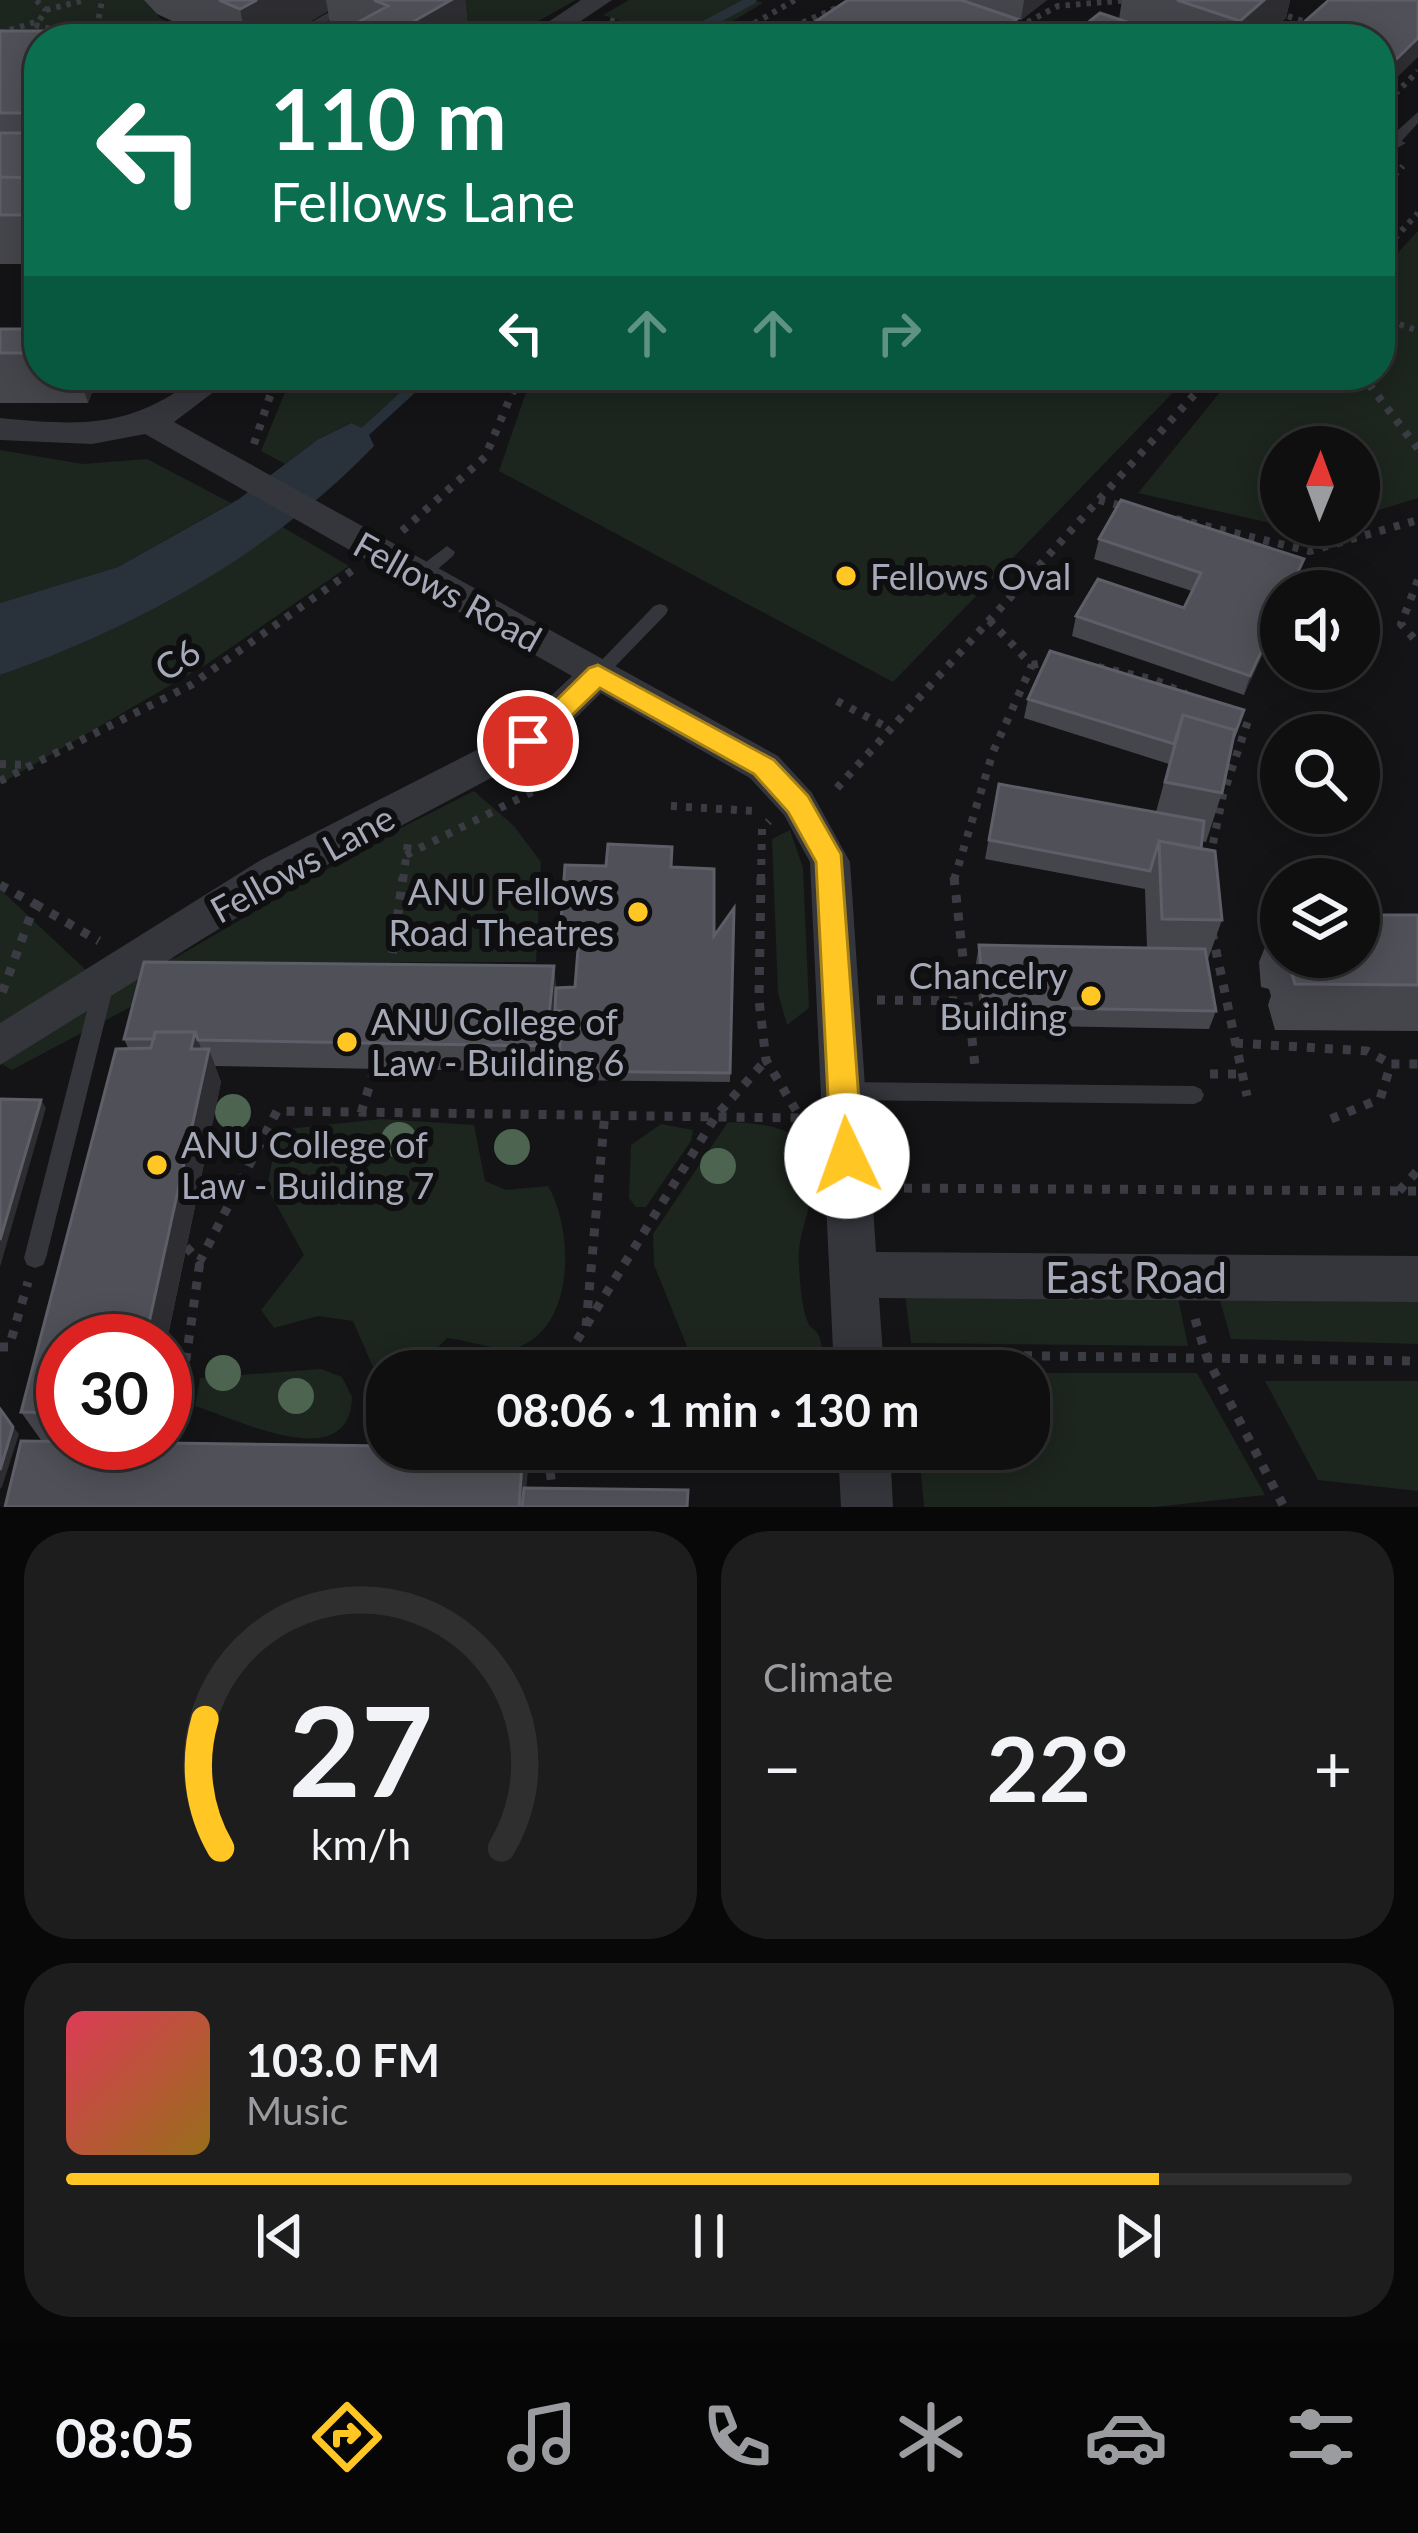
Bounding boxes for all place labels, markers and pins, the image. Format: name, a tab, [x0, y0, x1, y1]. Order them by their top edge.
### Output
place label: Fellows Oval	[870, 554, 1071, 598]
marker: Fellows Oval	[833, 563, 859, 589]
pin	[477, 690, 579, 792]
place label: ANU Fellows Road Theatres	[388, 869, 614, 954]
marker: ANU Fellows Road Theatres	[625, 899, 651, 925]
place label: Chancelry Building	[909, 953, 1067, 1038]
marker: Chancelry Building	[1078, 983, 1104, 1009]
place label: ANU College of Law - Building 6	[371, 999, 624, 1084]
marker: ANU College of Law - Building 6	[334, 1029, 360, 1055]
place label: ANU College of Law - Building 7	[181, 1122, 434, 1207]
marker: ANU College of Law - Building 7	[144, 1152, 170, 1178]

